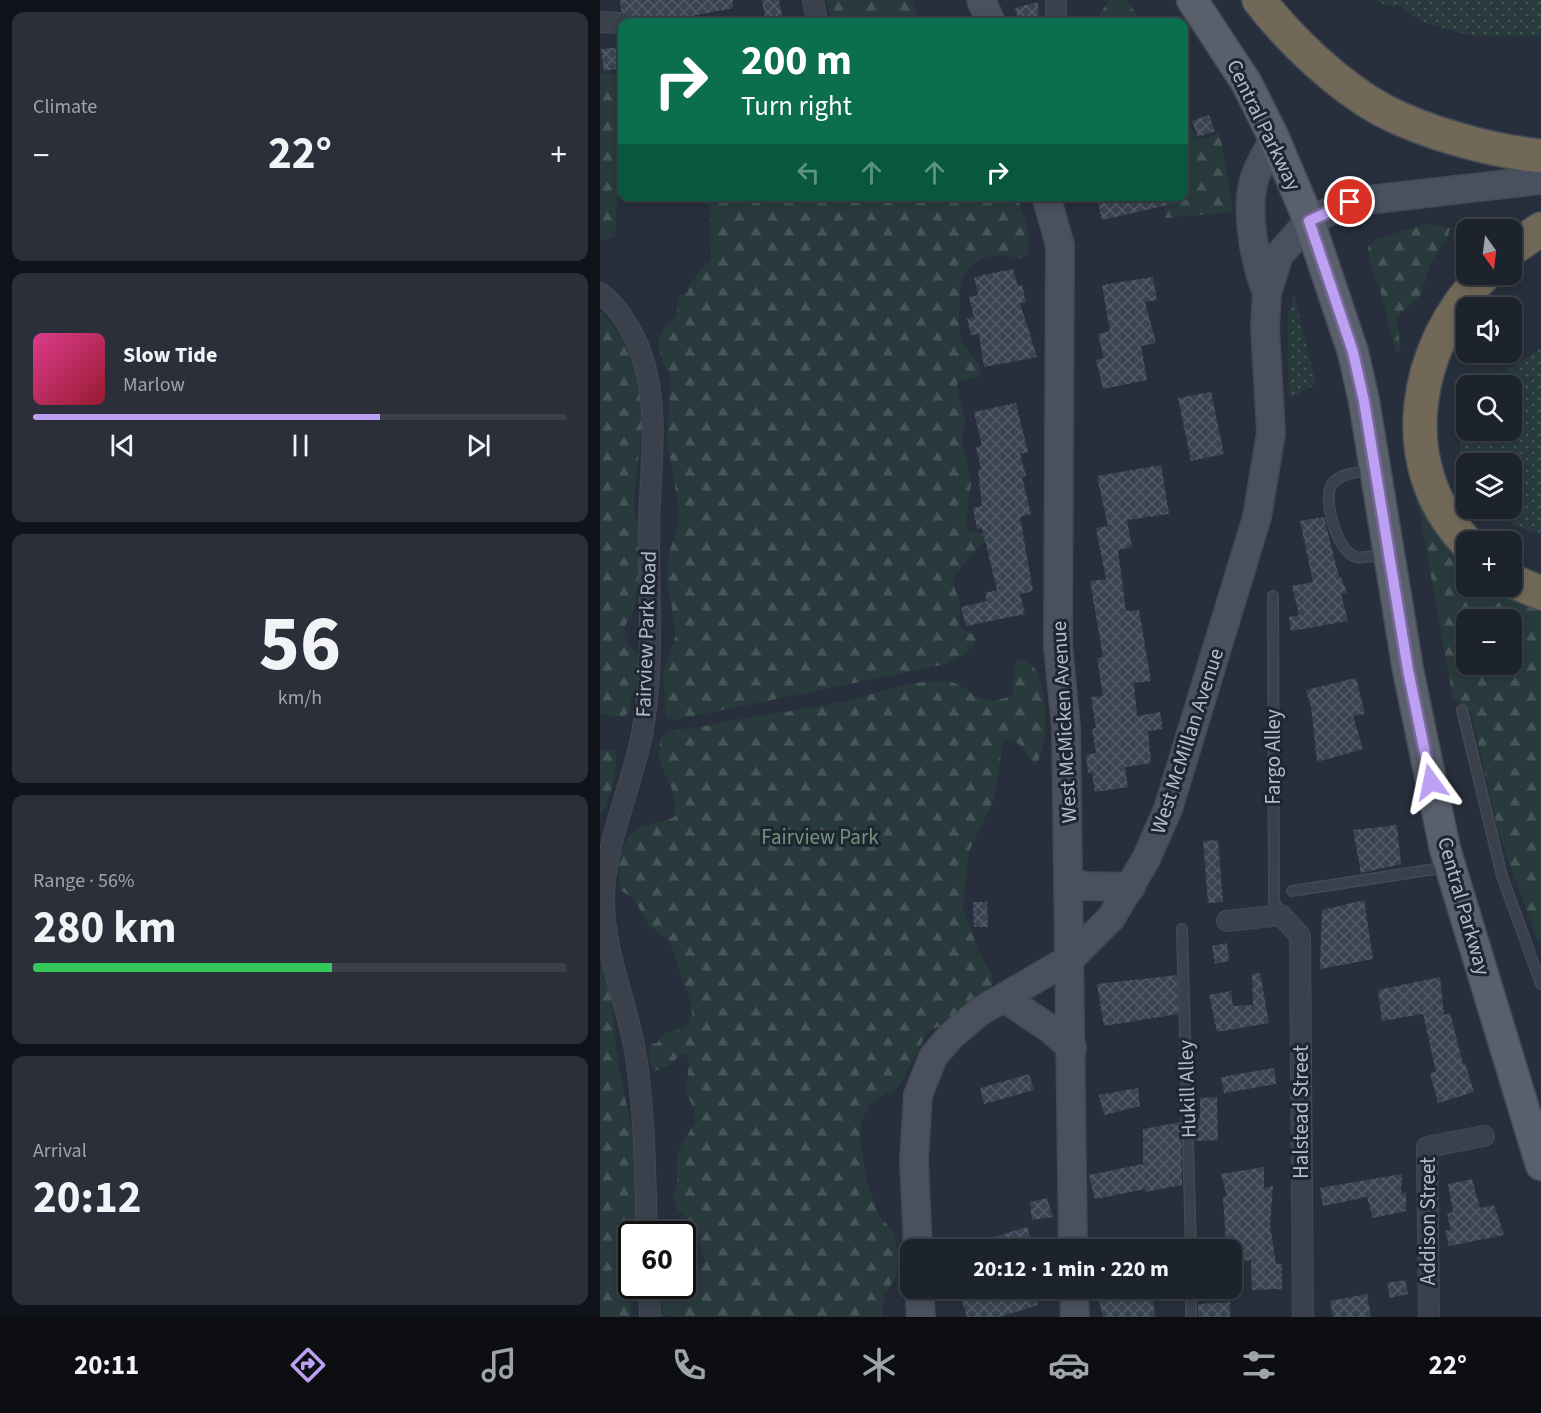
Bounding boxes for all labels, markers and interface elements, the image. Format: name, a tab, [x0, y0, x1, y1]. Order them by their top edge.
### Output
text: 200 m	[741, 31, 852, 91]
icon: right	[642, 42, 720, 120]
street label: Central Parkway	[1219, 54, 1309, 196]
text: Turn right	[741, 87, 852, 126]
text: Climate	[33, 93, 97, 121]
text: 22°	[268, 122, 332, 186]
text: −	[33, 132, 49, 179]
text: +	[551, 132, 567, 179]
icon: left	[792, 156, 825, 189]
icon: ahead	[855, 156, 888, 189]
icon: ahead	[918, 156, 951, 189]
icon: right	[981, 156, 1014, 189]
pin	[1324, 176, 1375, 227]
icon: arrive	[1333, 185, 1366, 218]
north arrow	[1456, 219, 1522, 285]
map controls	[1456, 219, 1522, 675]
button: sound	[1456, 297, 1522, 363]
text: Slow Tide	[123, 339, 217, 371]
text: Marlow	[123, 371, 185, 399]
button: search	[1456, 375, 1522, 441]
icon: previous	[106, 429, 139, 462]
icon: pause	[284, 429, 317, 462]
icon: next	[462, 429, 495, 462]
button: layers	[1456, 453, 1522, 519]
button: +	[1456, 531, 1522, 597]
street label: Fairview Park Road	[628, 550, 664, 718]
text: 56	[259, 589, 341, 700]
button: −	[1456, 609, 1522, 675]
street label: West McMicken Avenue	[1044, 620, 1084, 824]
street label: West McMillan Avenue	[1143, 644, 1231, 838]
text: km/h	[278, 684, 322, 712]
street label: Fargo Alley	[1258, 709, 1288, 805]
position arrow	[1399, 750, 1463, 814]
park label: Fairview Park	[761, 822, 879, 852]
street label: Central Parkway	[1430, 833, 1498, 979]
text: Range · 56%	[33, 867, 134, 895]
text: 280 km	[33, 896, 177, 960]
street label: Hukill Alley	[1170, 1039, 1204, 1139]
street label: Halstead Street	[1286, 1045, 1316, 1179]
text: Arrival	[33, 1137, 87, 1165]
street label: Addison Street	[1413, 1157, 1443, 1285]
text: 20:12	[33, 1166, 142, 1230]
speed limit sign: 60	[618, 1221, 696, 1299]
text: 20:12 · 1 min · 220 m	[973, 1253, 1169, 1285]
icon: directions	[287, 1344, 329, 1386]
icon: music	[478, 1344, 520, 1386]
icon: phone	[668, 1344, 710, 1386]
icon: climate	[858, 1344, 900, 1386]
icon: car	[1048, 1344, 1090, 1386]
icon: filters	[1238, 1344, 1280, 1386]
text: 20:11	[74, 1346, 139, 1385]
text: 22°	[1429, 1346, 1467, 1385]

